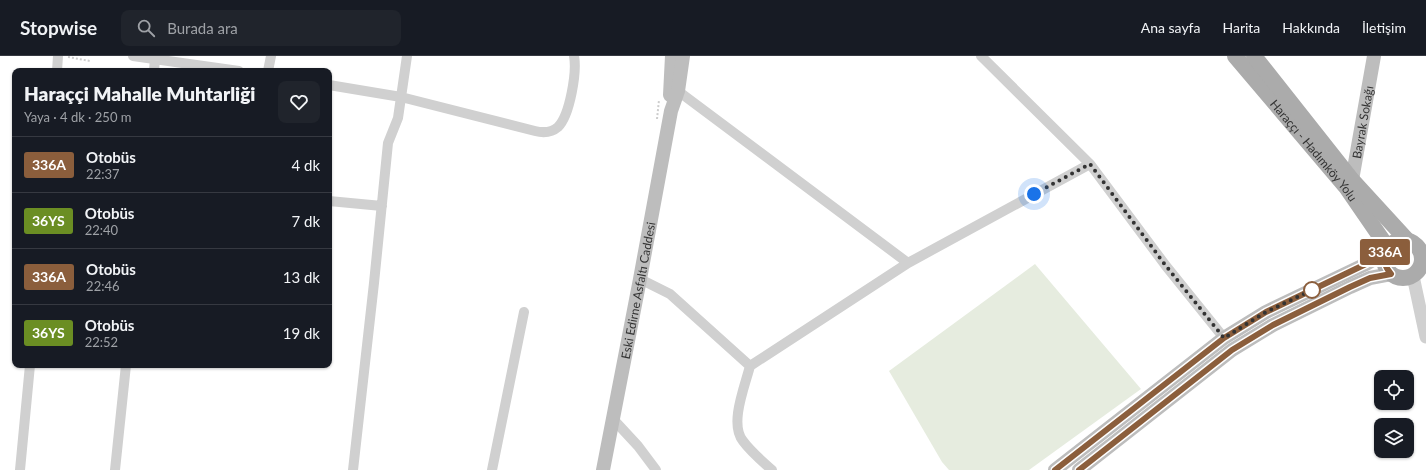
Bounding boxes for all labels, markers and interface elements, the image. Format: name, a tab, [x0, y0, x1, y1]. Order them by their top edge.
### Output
search box	[121, 10, 401, 46]
text: Stopwise	[20, 16, 97, 39]
icon: search	[135, 17, 157, 39]
text: Burada ara	[167, 19, 238, 37]
text: Ana sayfa	[1141, 19, 1200, 36]
text: Harita	[1222, 19, 1260, 36]
text: Hakkında	[1282, 19, 1340, 36]
text: İletişim	[1362, 19, 1406, 36]
button: heart	[278, 81, 320, 123]
text: Haraççi Mahalle Muhtarliği	[24, 82, 255, 105]
street label: Bayrak Sokağı	[1348, 85, 1376, 160]
street label: Haraççı - Hadımköy Yolu	[1267, 96, 1361, 204]
text: Yaya · 4 dk · 250 m	[24, 109, 131, 125]
text: Otobüs	[86, 148, 136, 166]
text: 336A	[32, 156, 66, 173]
text: 4 dk	[291, 156, 320, 174]
text: 22:37	[86, 166, 120, 182]
your location	[1024, 184, 1044, 204]
text: Otobüs	[85, 204, 134, 222]
text: 36YS	[32, 212, 65, 229]
text: 7 dk	[291, 212, 320, 230]
street label: Eski Edirne Asfaltı Caddesi	[617, 220, 658, 360]
text: 22:40	[85, 222, 118, 238]
line badge: 336A	[1357, 239, 1413, 265]
text: 336A	[1368, 243, 1402, 260]
text: Otobüs	[86, 260, 136, 278]
text: 336A	[32, 268, 66, 285]
text: 13 dk	[283, 268, 320, 286]
text: 22:46	[86, 278, 120, 294]
unlabelled marker	[1303, 281, 1321, 299]
text: Otobüs	[85, 316, 134, 334]
text: 36YS	[32, 324, 65, 341]
text: 19 dk	[283, 324, 320, 342]
text: 22:52	[85, 334, 118, 350]
map controls	[1374, 370, 1414, 458]
button: locate	[1374, 370, 1414, 410]
button: layers	[1374, 418, 1414, 458]

